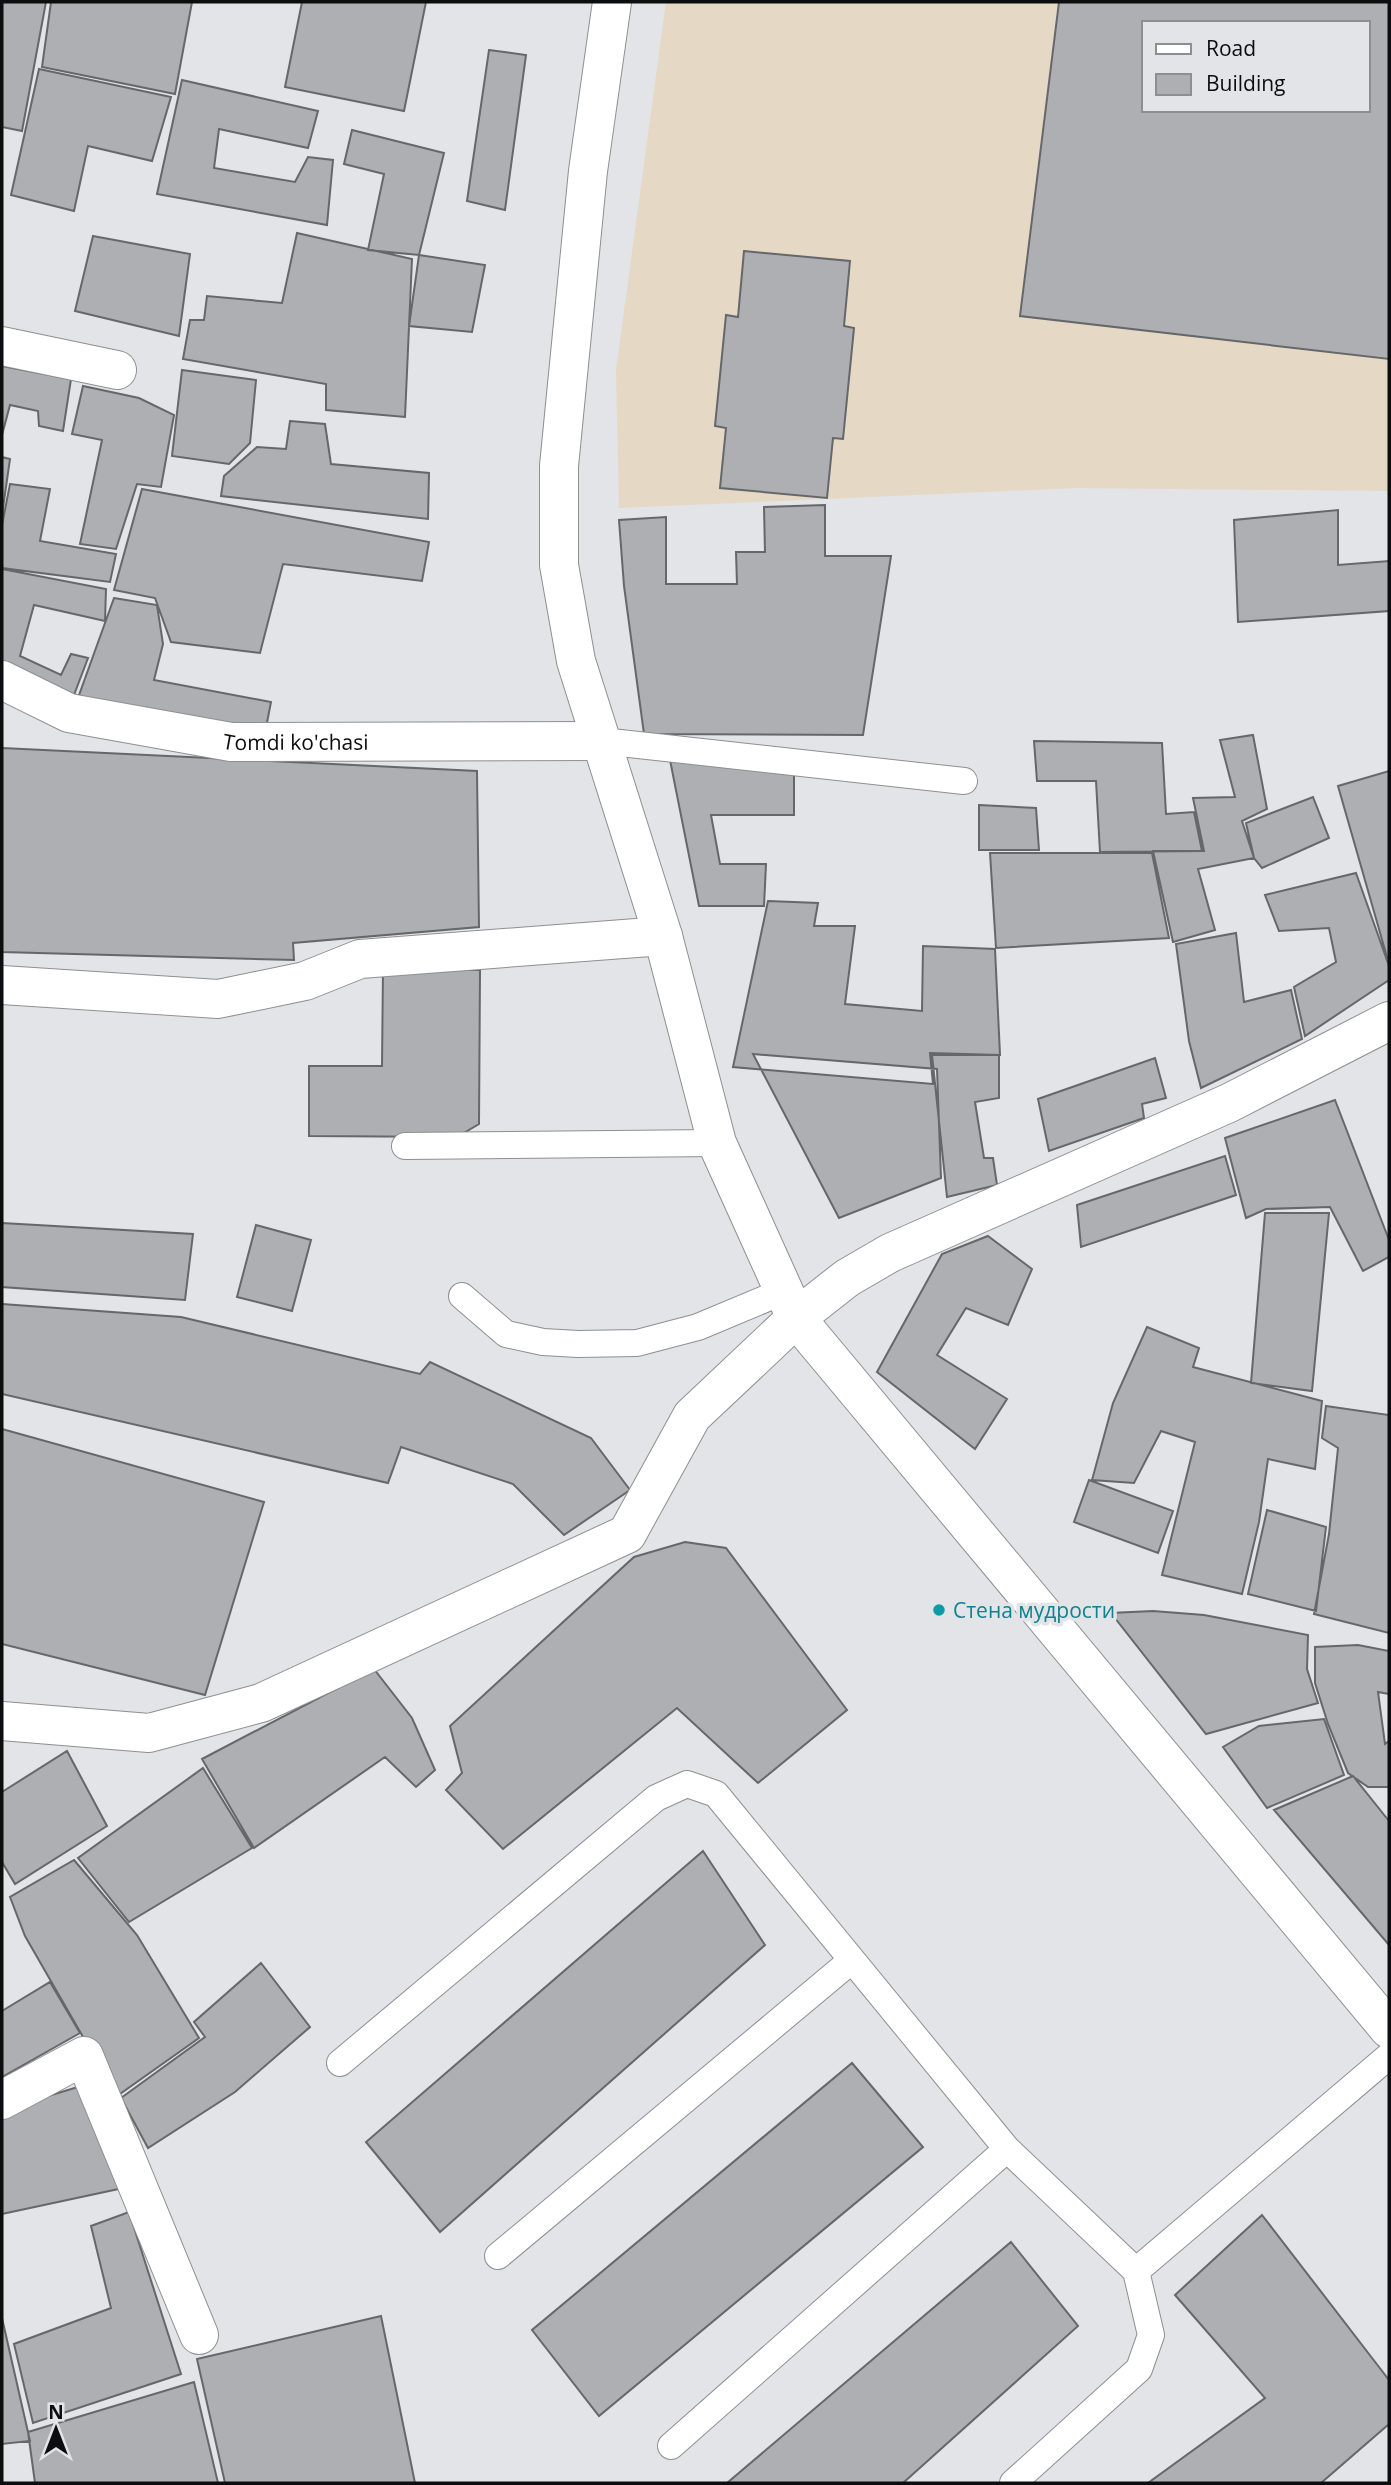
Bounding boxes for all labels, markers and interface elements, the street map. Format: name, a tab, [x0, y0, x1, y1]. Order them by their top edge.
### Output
legend	[1142, 21, 1370, 112]
text: Road	[1206, 34, 1256, 62]
text: Building	[1206, 69, 1285, 97]
street label: Tomdi ko'chasi	[221, 727, 369, 756]
place label: Стена мудрости	[953, 1596, 1115, 1624]
marker: Стена мудрости	[931, 1602, 947, 1618]
north arrow	[21, 2394, 91, 2464]
text: N	[48, 2399, 64, 2425]

